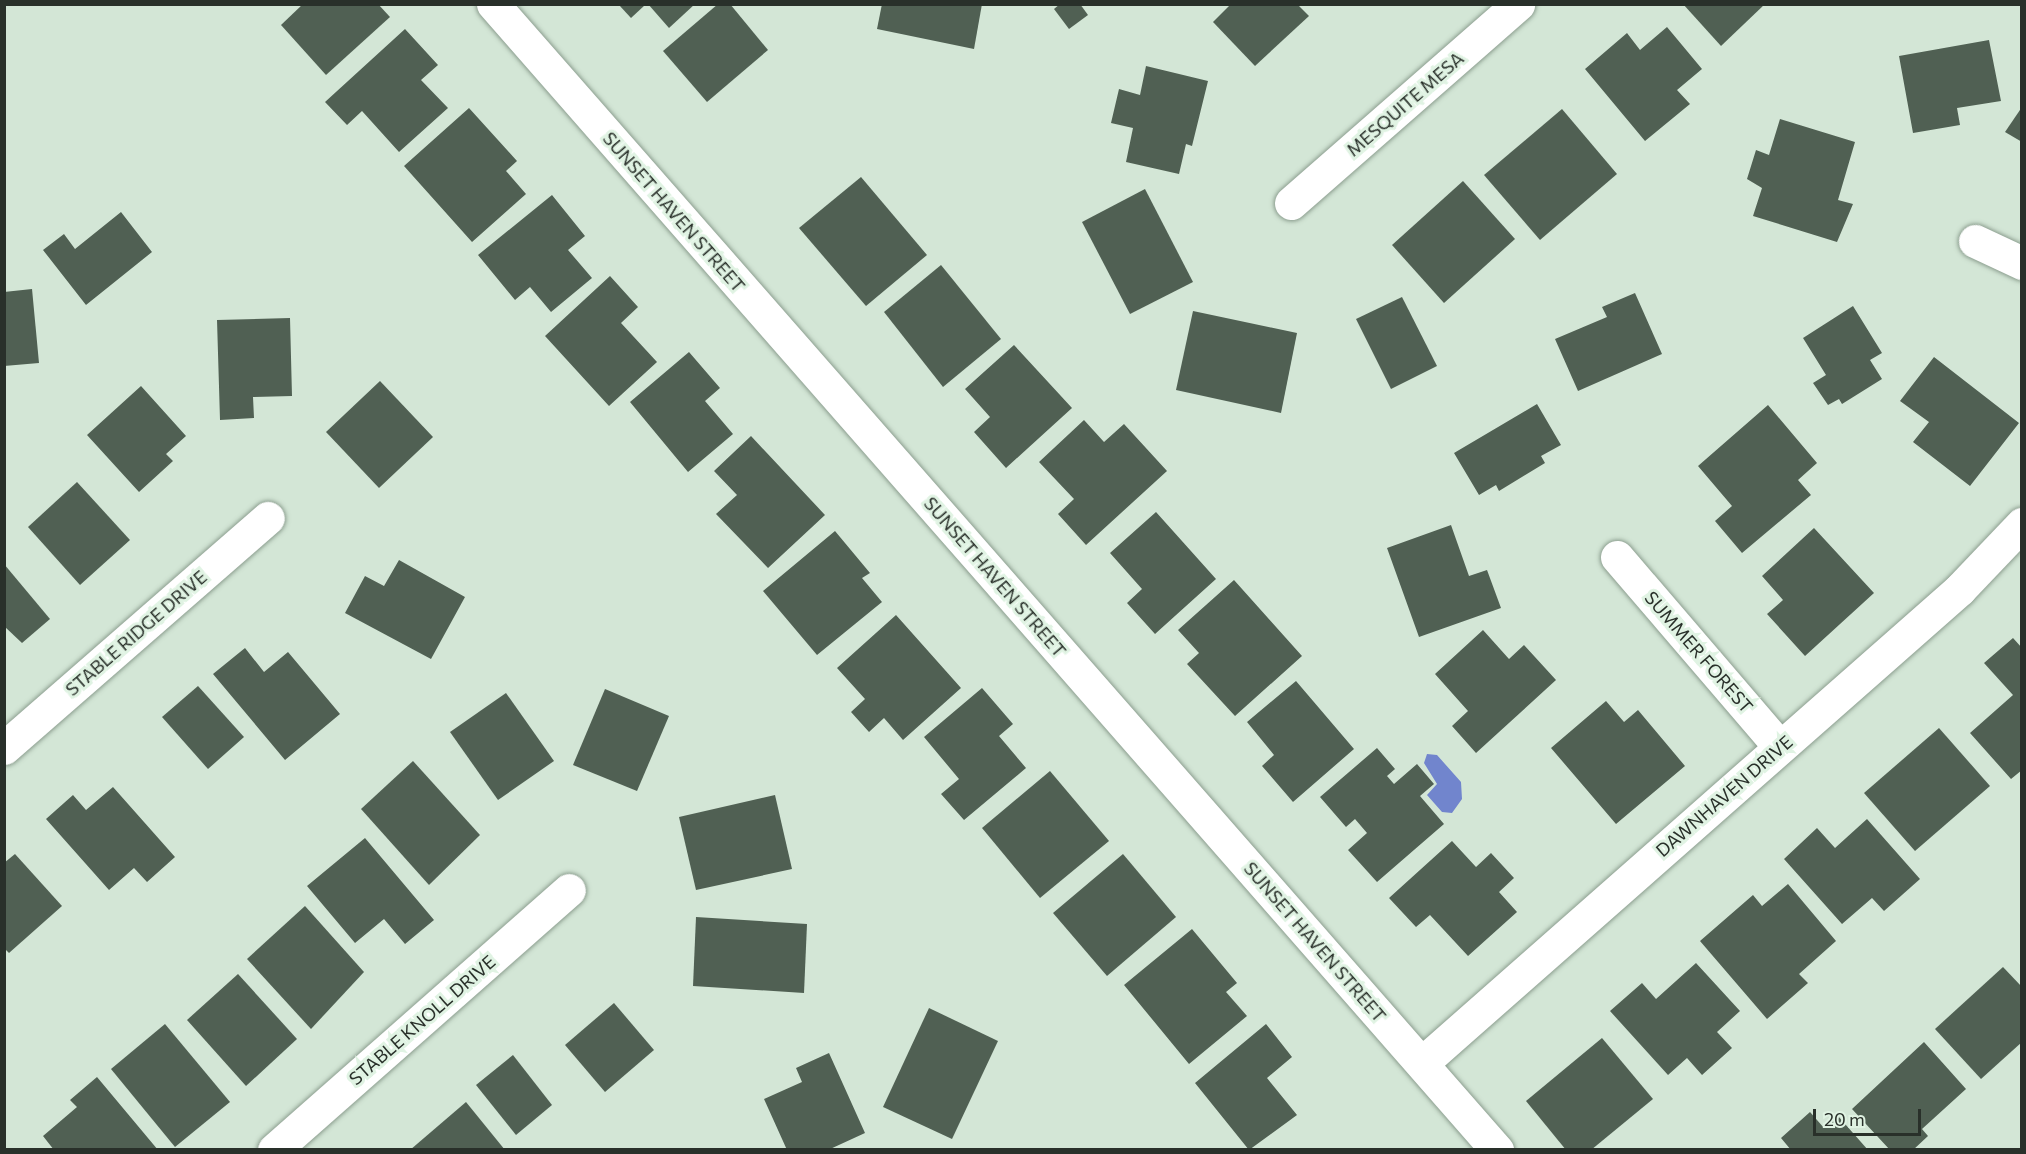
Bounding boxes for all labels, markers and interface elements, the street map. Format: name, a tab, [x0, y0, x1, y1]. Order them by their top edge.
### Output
street label: MESQUITE MESA	[1342, 47, 1468, 161]
street label: SUNSET HAVEN STREET	[599, 128, 749, 296]
street label: SUNSET HAVEN STREET	[920, 493, 1070, 661]
street label: STABLE RIDGE DRIVE	[61, 566, 211, 700]
street label: SUMMER FOREST	[1640, 587, 1758, 717]
street label: DAWNHAVEN DRIVE	[1651, 731, 1797, 861]
street label: SUNSET HAVEN STREET	[1240, 858, 1390, 1026]
street label: STABLE KNOLL DRIVE	[345, 951, 499, 1089]
scale bar	[1816, 1097, 1924, 1135]
text: 20 m	[1824, 1108, 1865, 1130]

